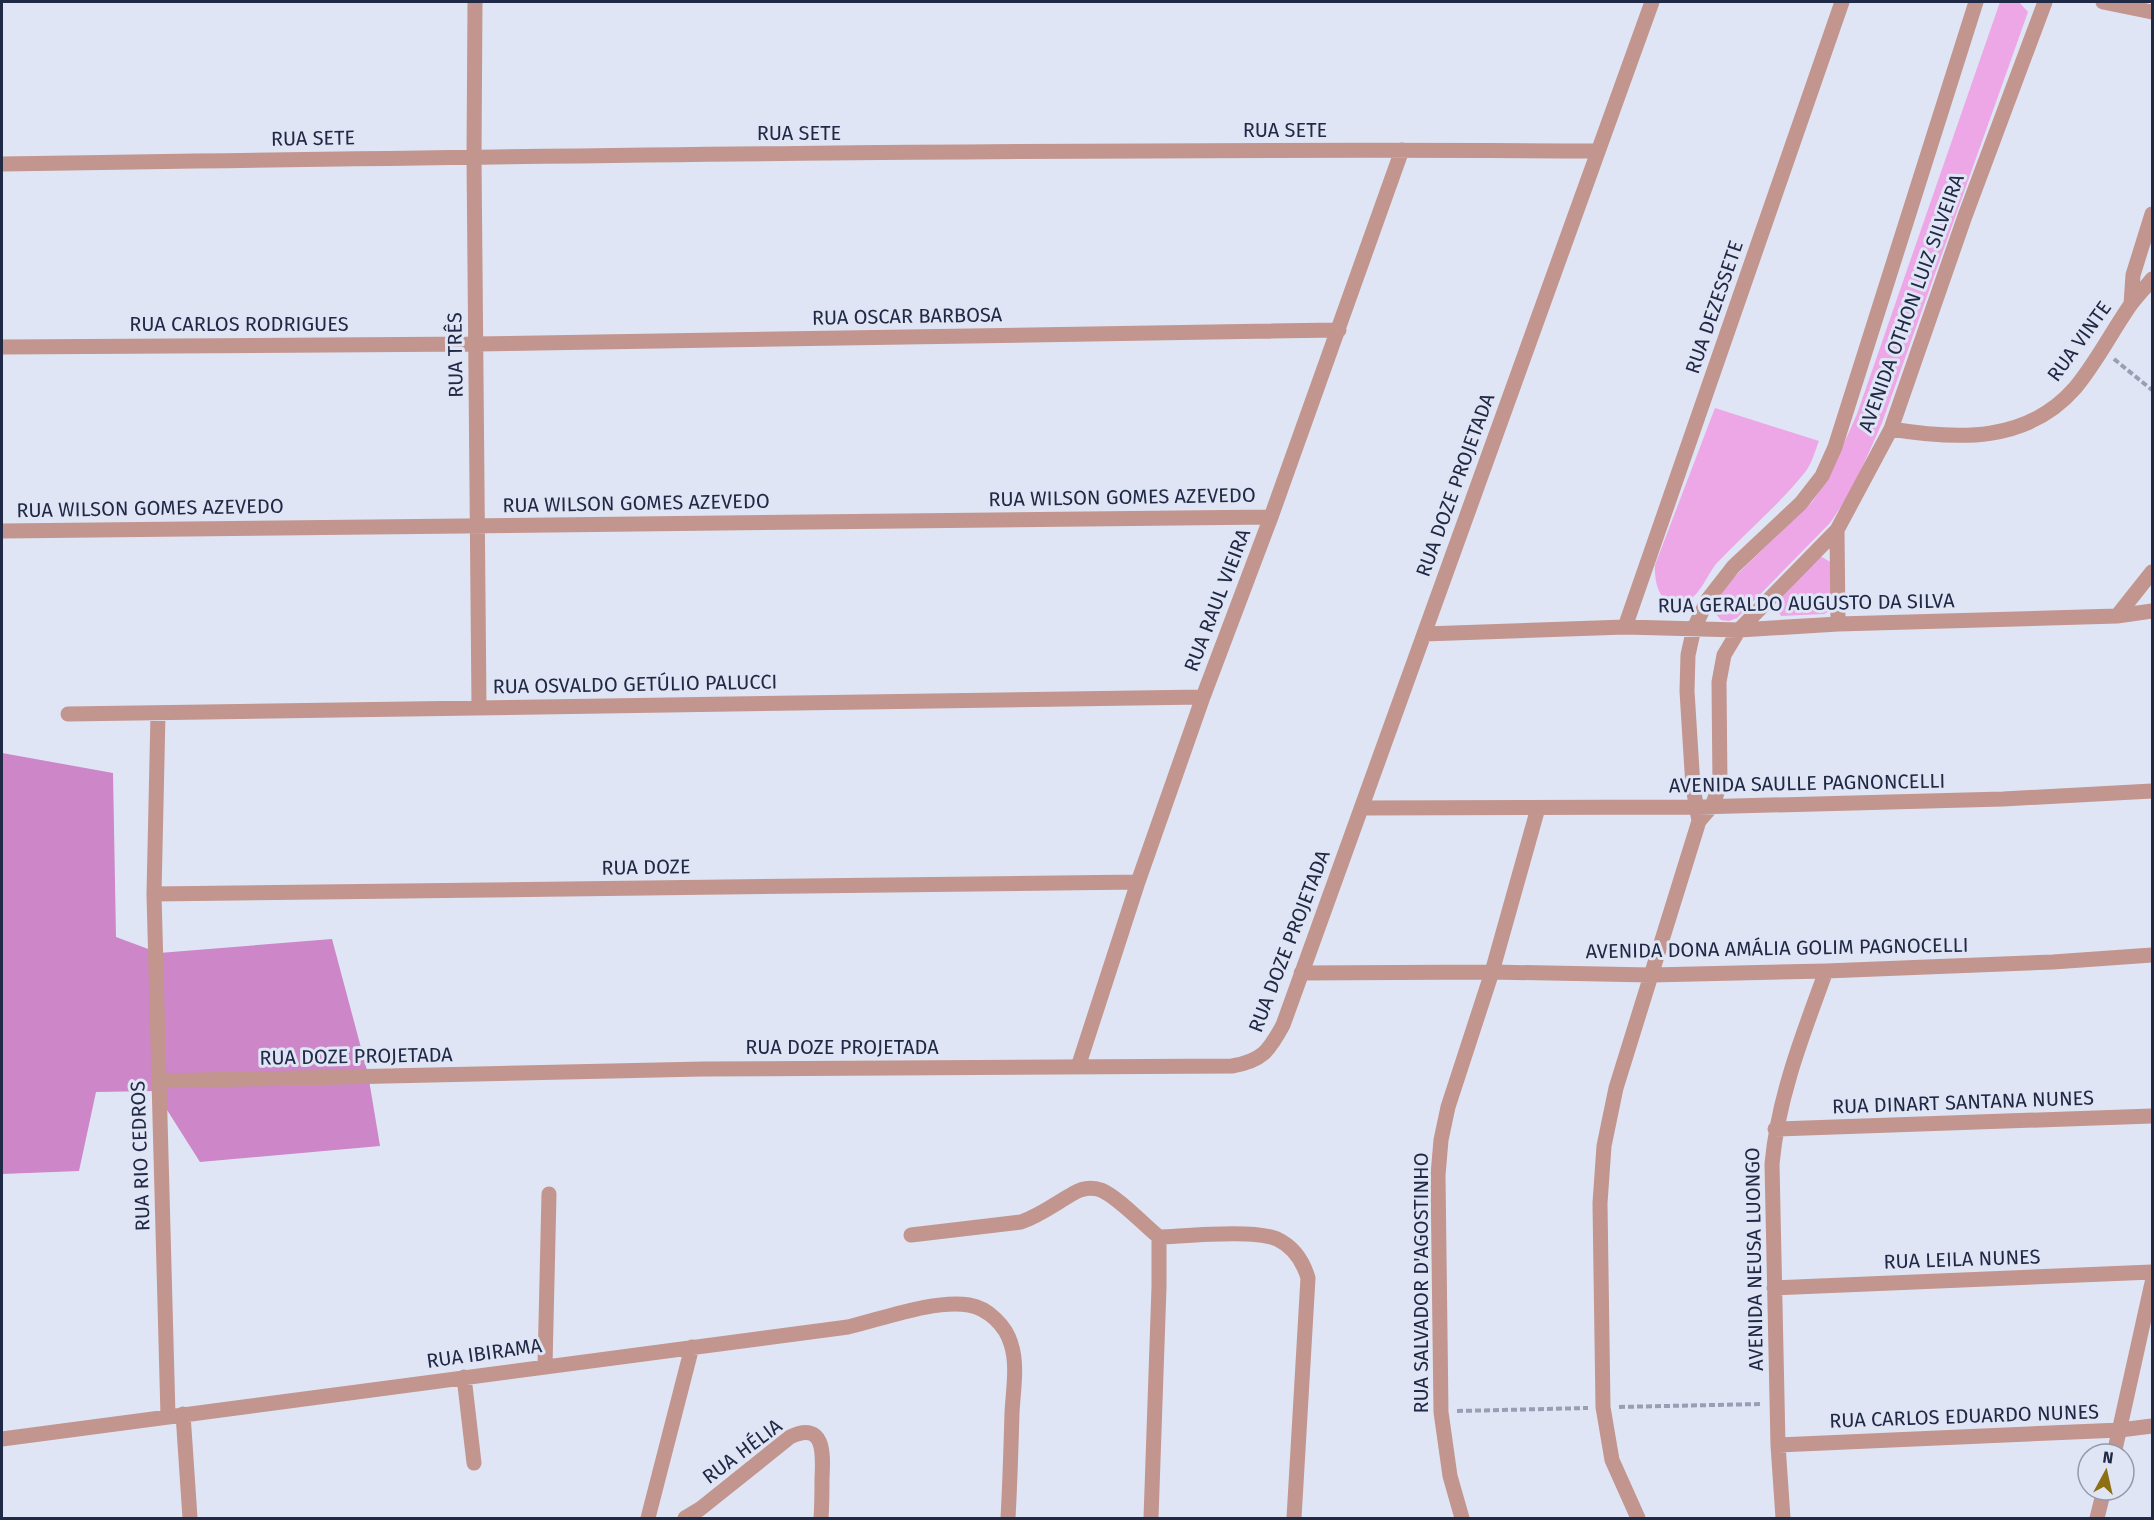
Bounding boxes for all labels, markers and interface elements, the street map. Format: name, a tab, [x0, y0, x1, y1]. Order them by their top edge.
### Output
street label: RUA SETE	[1243, 118, 1327, 142]
street label: RUA SETE	[757, 121, 841, 145]
street label: RUA SETE	[271, 125, 355, 151]
street label: AVENIDA OTHON LUIZ SILVEIRA	[1853, 170, 1969, 435]
street label: RUA DEZESSETE	[1680, 237, 1748, 377]
street label: RUA VINTE	[2042, 296, 2116, 386]
street label: RUA OSCAR BARBOSA	[812, 302, 1003, 330]
street label: RUA CARLOS RODRIGUES	[129, 312, 349, 336]
street label: RUA TRÊS	[442, 312, 468, 398]
street label: RUA DOZE PROJETADA	[1411, 390, 1500, 580]
street label: RUA WILSON GOMES AZEVEDO	[988, 483, 1256, 511]
street label: RUA WILSON GOMES AZEVEDO	[502, 489, 770, 517]
street label: RUA WILSON GOMES AZEVEDO	[16, 494, 284, 522]
street label: RUA RAUL VIEIRA	[1179, 525, 1255, 675]
street label: RUA GERALDO AUGUSTO DA SILVA	[1657, 588, 1955, 618]
street label: RUA OSVALDO GETÚLIO PALUCCI	[492, 670, 778, 698]
street label: AVENIDA SAULLE PAGNONCELLI	[1669, 769, 1945, 797]
street label: RUA DOZE PROJETADA	[1243, 846, 1335, 1036]
street label: RUA DOZE	[601, 854, 691, 880]
street label: AVENIDA DONA AMÁLIA GOLIM PAGNOCELLI	[1585, 933, 1969, 963]
street label: RUA DOZE PROJETADA	[745, 1035, 939, 1059]
street label: RUA DOZE PROJETADA	[259, 1042, 453, 1070]
street label: RUA RIO CEDROS	[125, 1080, 155, 1232]
street label: RUA DINART SANTANA NUNES	[1832, 1085, 2094, 1119]
street label: AVENIDA NEUSA LUONGO	[1740, 1147, 1768, 1371]
street label: RUA SALVADOR D'AGOSTINHO	[1409, 1152, 1433, 1414]
street label: RUA LEILA NUNES	[1883, 1244, 2041, 1274]
street label: RUA IBIRAMA	[425, 1333, 544, 1373]
street label: RUA CARLOS EDUARDO NUNES	[1829, 1399, 2099, 1433]
street label: RUA HÉLIA	[697, 1413, 787, 1489]
north arrow	[2076, 1442, 2136, 1502]
text: N	[2101, 1447, 2115, 1468]

